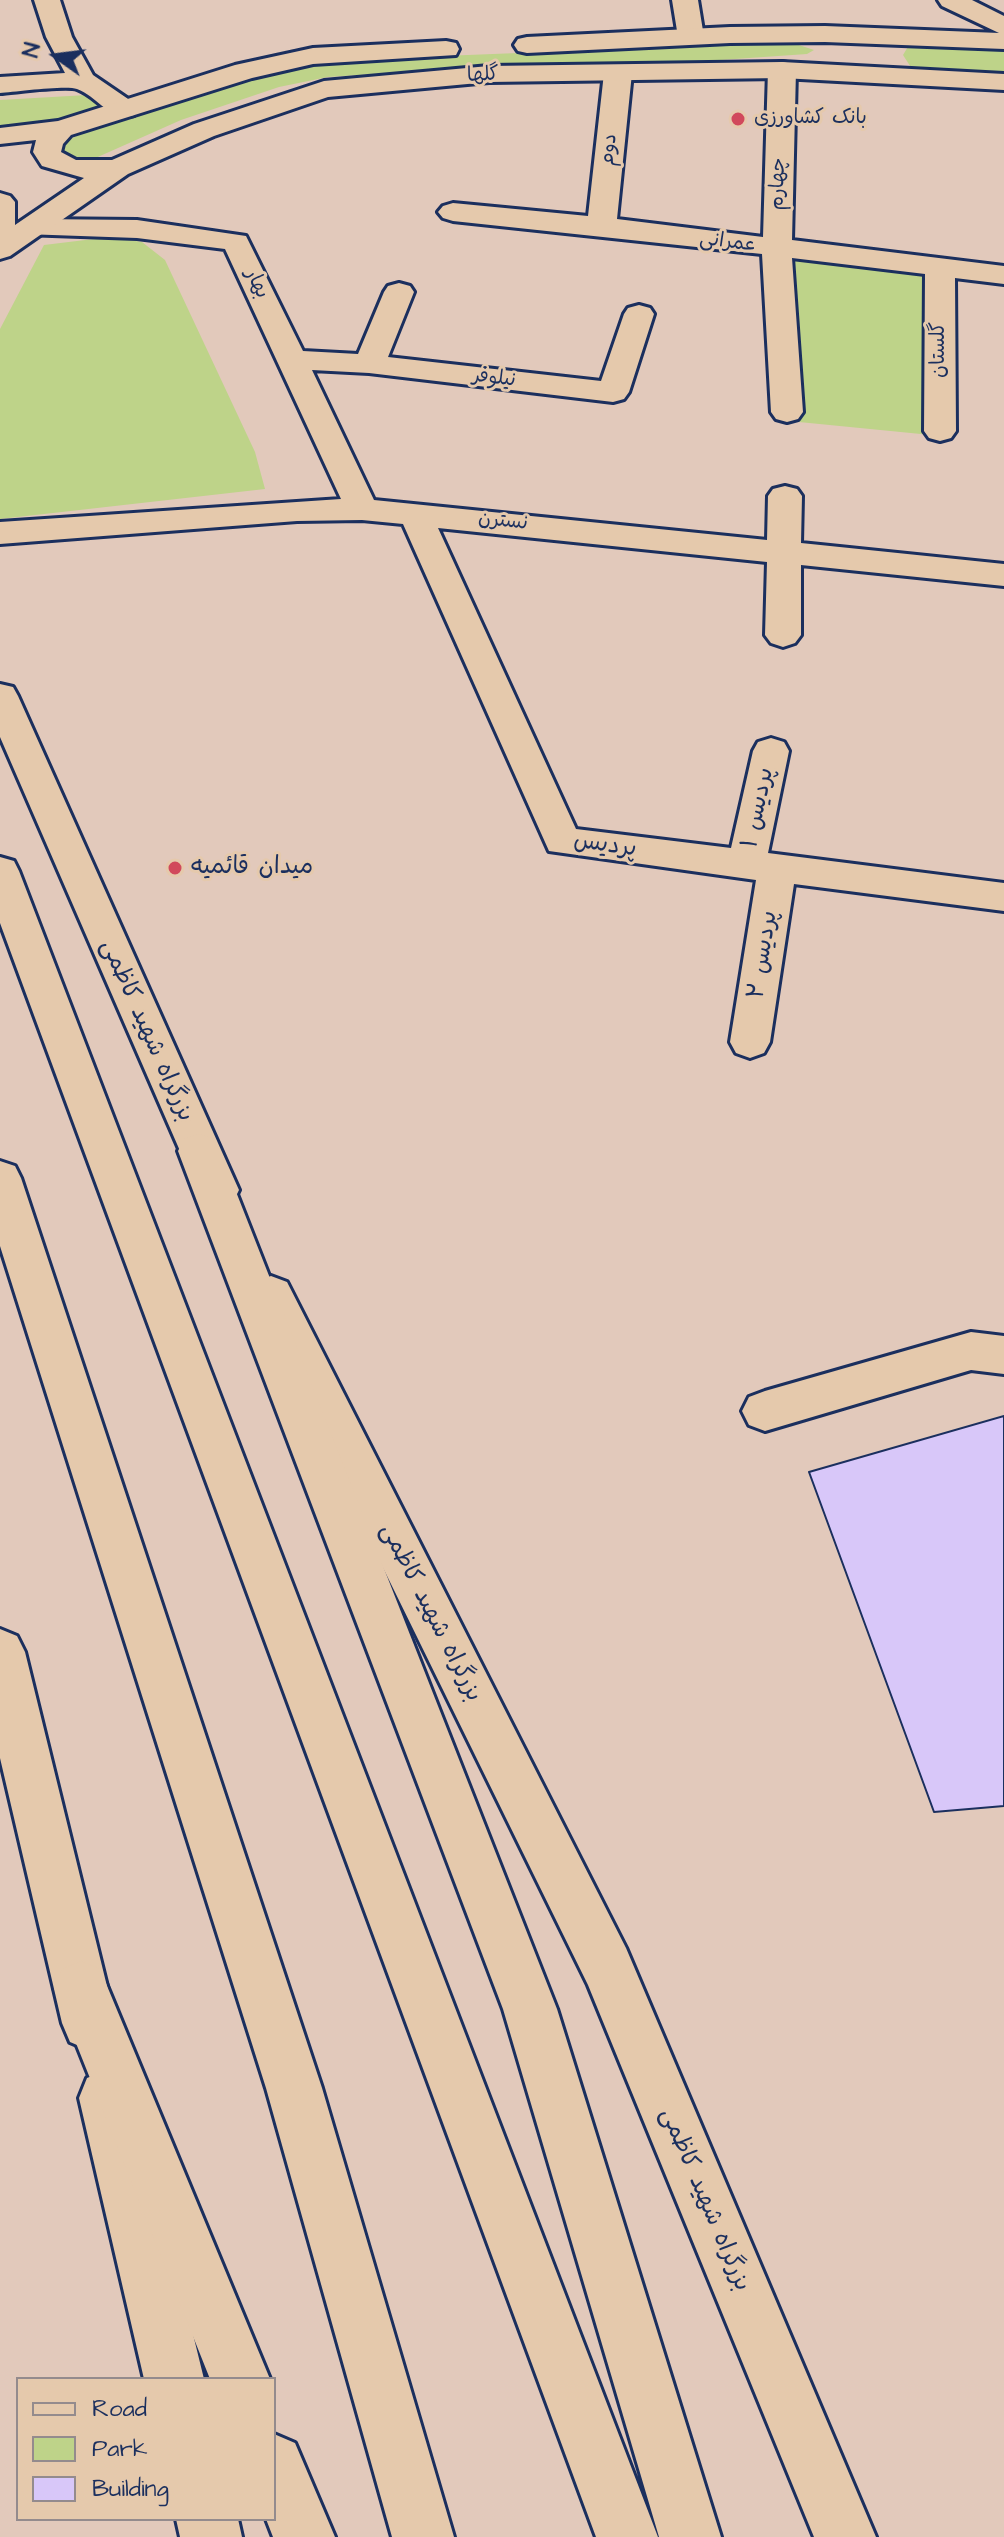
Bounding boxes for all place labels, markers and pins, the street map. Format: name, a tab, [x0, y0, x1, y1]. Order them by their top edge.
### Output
place label: بانک کشاورزی	[754, 107, 867, 131]
marker: بانک کشاورزی	[729, 110, 747, 128]
place label: میدان قائمیه	[191, 854, 313, 882]
marker: میدان قائمیه	[166, 859, 184, 877]

